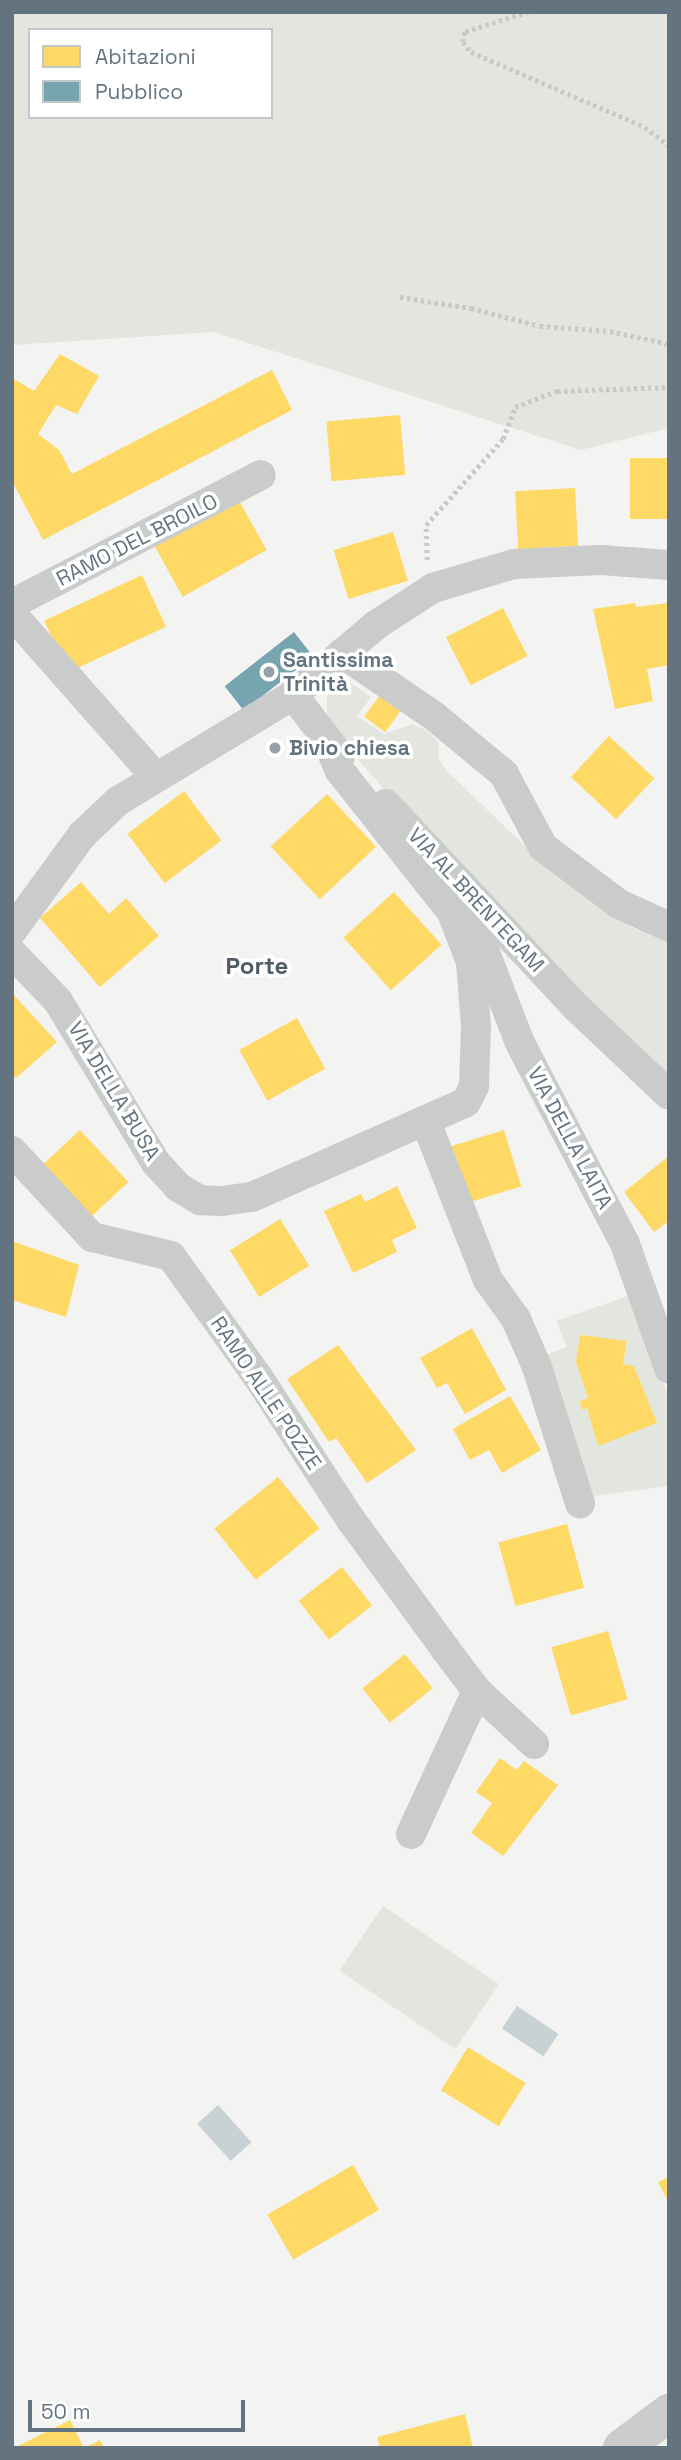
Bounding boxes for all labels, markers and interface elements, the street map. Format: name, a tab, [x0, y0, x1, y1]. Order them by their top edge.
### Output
legend	[28, 28, 273, 119]
text: Abitazioni	[95, 43, 196, 70]
text: Pubblico	[95, 78, 183, 105]
street label: RAMO DEL BROILO	[52, 488, 222, 592]
place label: Santissima Trinità	[283, 647, 393, 697]
marker: Santissima Trinità	[261, 664, 277, 680]
place label: Bivio chiesa	[289, 735, 410, 761]
marker: Bivio chiesa	[267, 740, 283, 756]
street label: VIA AL BRENTEGAM	[402, 822, 550, 978]
district label: Porte	[226, 952, 288, 980]
street label: VIA DELLA BUSA	[63, 1017, 165, 1165]
street label: VIA DELLA LAITA	[522, 1062, 618, 1214]
street label: RAMO ALLE POZZE	[205, 1311, 327, 1475]
scale bar	[32, 2386, 248, 2430]
text: 50 m	[41, 2398, 91, 2425]

